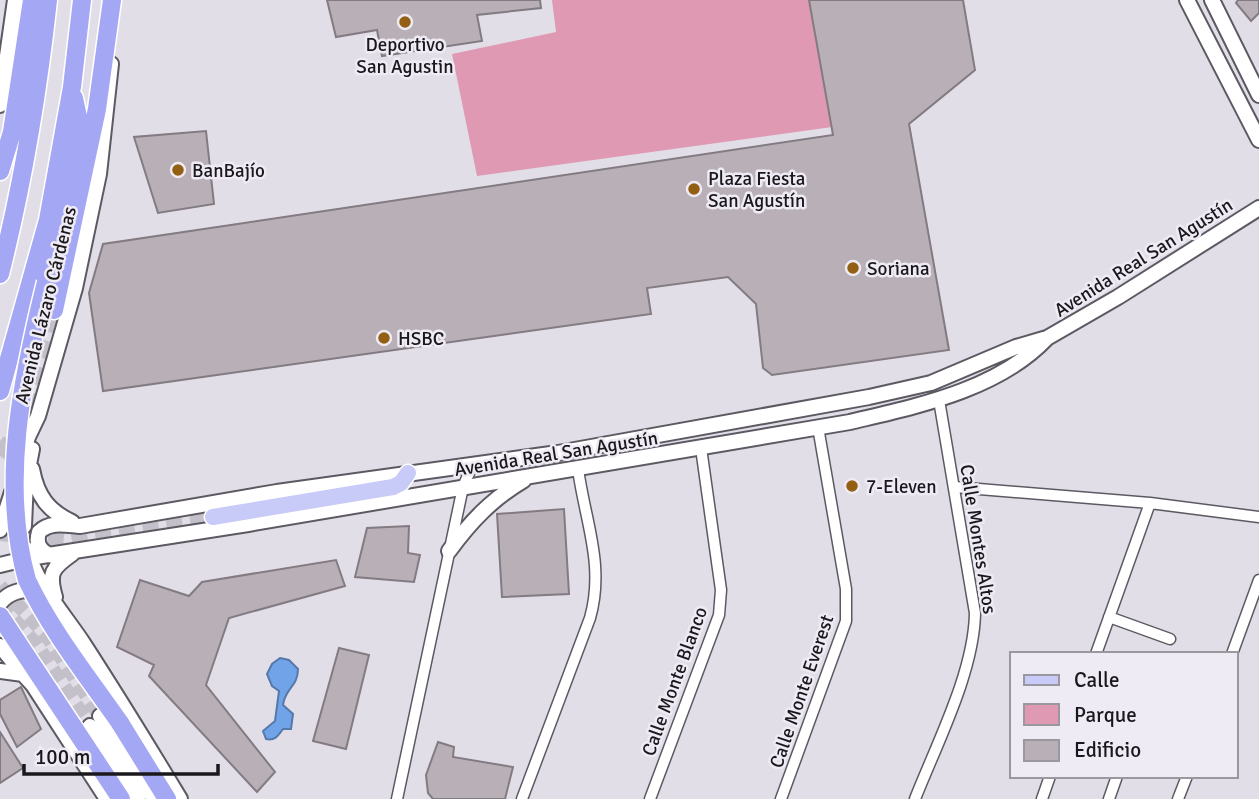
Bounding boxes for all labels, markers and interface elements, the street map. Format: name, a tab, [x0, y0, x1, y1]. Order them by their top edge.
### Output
marker: Deportivo San Agustin	[397, 14, 413, 30]
place label: Deportivo San Agustin	[356, 33, 454, 79]
place label: BanBajío	[192, 159, 265, 183]
marker: BanBajío	[170, 162, 186, 178]
place label: Plaza Fiesta San Agustín	[708, 167, 805, 213]
marker: Plaza Fiesta San Agustín	[686, 181, 702, 197]
street label: Avenida Real San Agustín	[1050, 193, 1237, 323]
street label: Avenida Lázaro Cárdenas	[10, 204, 82, 406]
place label: Soriana	[867, 257, 930, 281]
marker: Soriana	[845, 260, 861, 276]
place label: HSBC	[398, 327, 444, 351]
marker: HSBC	[376, 330, 392, 346]
street label: Avenida Real San Agustín	[453, 426, 660, 482]
street label: Calle Montes Altos	[954, 463, 1002, 616]
place label: 7-Eleven	[866, 475, 937, 499]
marker: 7-Eleven	[844, 478, 860, 494]
street label: Calle Monte Blanco	[637, 603, 713, 759]
street label: Calle Monte Everest	[764, 611, 840, 771]
legend	[1010, 652, 1238, 778]
text: Calle	[1074, 667, 1120, 693]
text: Parque	[1074, 702, 1137, 728]
scale bar	[24, 732, 219, 776]
text: Edificio	[1074, 737, 1141, 763]
text: 100 m	[35, 744, 90, 770]

